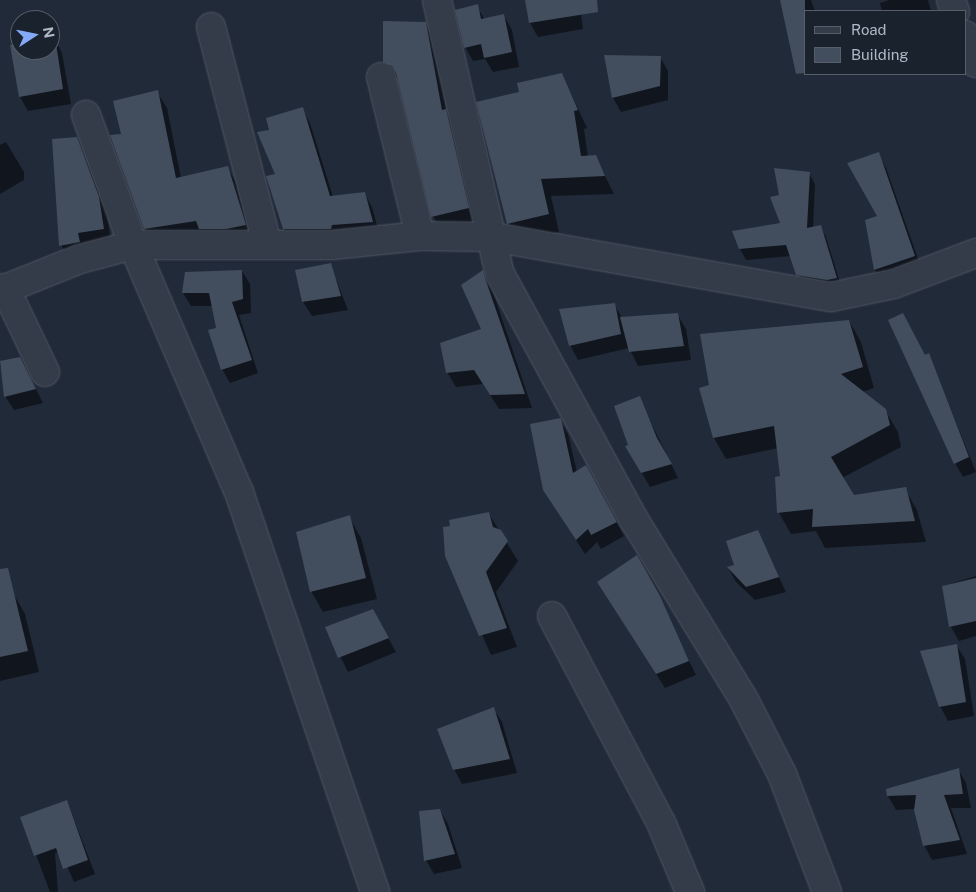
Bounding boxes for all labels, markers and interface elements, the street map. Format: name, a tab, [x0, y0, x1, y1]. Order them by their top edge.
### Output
north arrow	[10, 10, 60, 60]
legend	[804, 10, 966, 75]
text: Road	[851, 21, 887, 38]
text: N	[40, 25, 58, 39]
text: Building	[851, 46, 909, 63]

